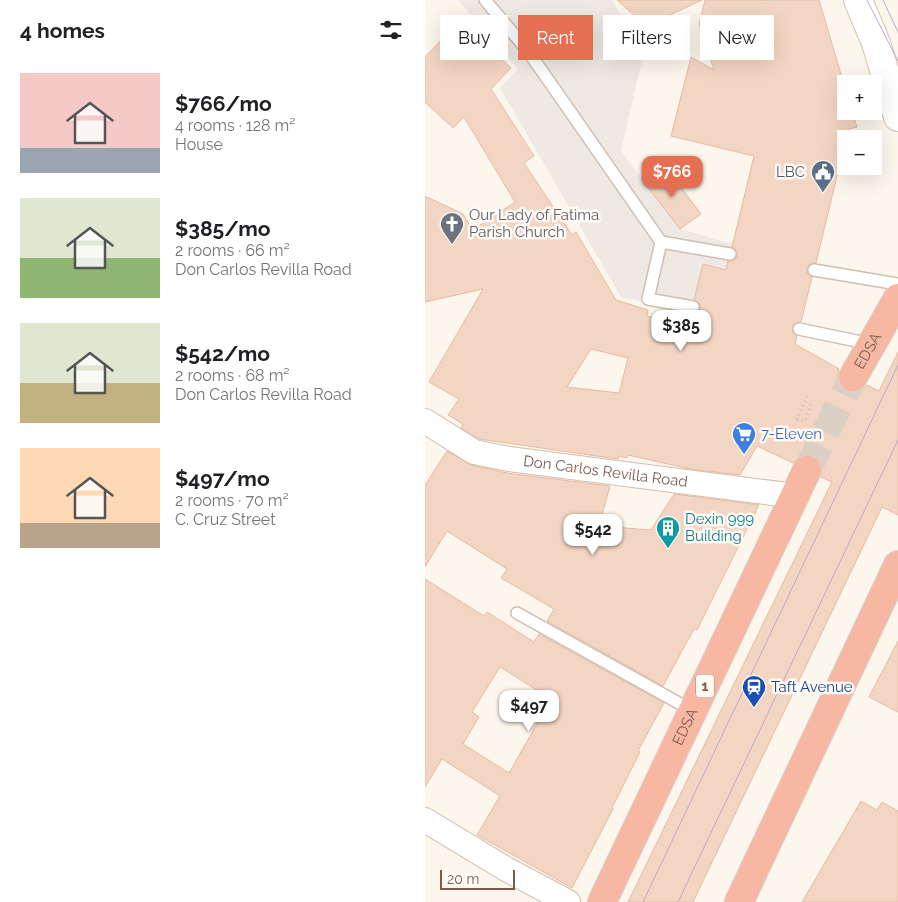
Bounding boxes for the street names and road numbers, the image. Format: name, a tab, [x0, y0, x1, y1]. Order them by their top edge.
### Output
street label: EDSA	[850, 330, 885, 372]
street label: Don Carlos Revilla Road	[522, 452, 689, 491]
road number: 1	[696, 674, 714, 698]
street label: EDSA	[669, 705, 702, 748]

